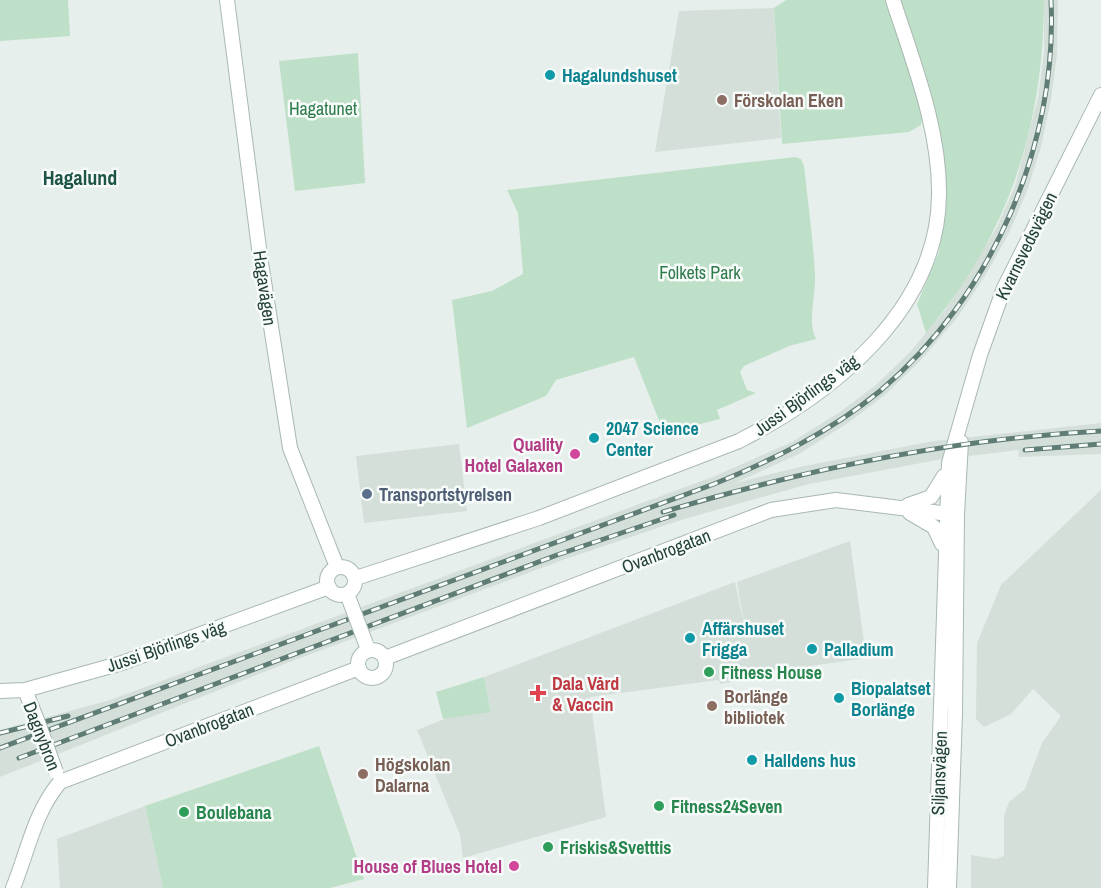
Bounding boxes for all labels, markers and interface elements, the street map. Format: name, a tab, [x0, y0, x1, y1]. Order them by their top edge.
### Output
place label: Hagalundshuset	[562, 63, 677, 88]
marker: Hagalundshuset	[543, 68, 557, 82]
place label: Förskolan Eken	[734, 88, 843, 113]
marker: Förskolan Eken	[715, 93, 729, 107]
park label: Hagatunet	[289, 96, 357, 121]
district label: Hagalund	[43, 164, 117, 191]
street label: Kvarnsvedsvägen	[989, 188, 1063, 304]
street label: Hagavägen	[247, 249, 283, 327]
park label: Folkets Park	[659, 260, 741, 285]
street label: Jussi Björlings väg	[749, 348, 864, 442]
place label: 2047 Science Center	[606, 416, 699, 462]
marker: 2047 Science Center	[587, 431, 601, 445]
place label: Quality Hotel Galaxen	[465, 432, 564, 478]
marker: Quality Hotel Galaxen	[568, 447, 582, 461]
place label: Transportstyrelsen	[379, 482, 512, 507]
marker: Transportstyrelsen	[360, 487, 374, 501]
street label: Ovanbrogatan	[618, 523, 714, 579]
street label: Jussi Björlings väg	[103, 614, 229, 678]
place label: Affärshuset Frigga	[702, 616, 784, 662]
marker: Affärshuset Frigga	[683, 631, 697, 645]
place label: Palladium	[824, 637, 894, 662]
marker: Palladium	[805, 642, 819, 656]
place label: Fitness House	[721, 660, 822, 685]
marker: Fitness House	[702, 665, 716, 679]
place label: Dala Vård & Vaccin	[552, 671, 619, 717]
place label: Biopalatset Borlänge	[851, 676, 931, 722]
marker: Dala Vård & Vaccin	[529, 684, 547, 702]
place label: Borlänge bibliotek	[724, 684, 788, 730]
marker: Biopalatset Borlänge	[832, 691, 846, 705]
street label: Ovanbrogatan	[161, 697, 257, 753]
street label: Dagnybron	[17, 698, 67, 774]
marker: Borlänge bibliotek	[705, 699, 719, 713]
street label: Siljansvägen	[925, 730, 953, 816]
place label: Halldens hus	[764, 748, 856, 773]
place label: Högskolan Dalarna	[375, 752, 450, 798]
marker: Halldens hus	[745, 753, 759, 767]
marker: Högskolan Dalarna	[356, 767, 370, 781]
place label: Fitness24Seven	[671, 794, 783, 819]
marker: Fitness24Seven	[652, 799, 666, 813]
place label: Boulebana	[196, 800, 272, 825]
marker: Boulebana	[177, 805, 191, 819]
place label: Friskis&Svetttis	[560, 835, 672, 860]
marker: Friskis&Svetttis	[541, 840, 555, 854]
place label: House of Blues Hotel	[354, 854, 502, 879]
marker: House of Blues Hotel	[507, 859, 521, 873]

